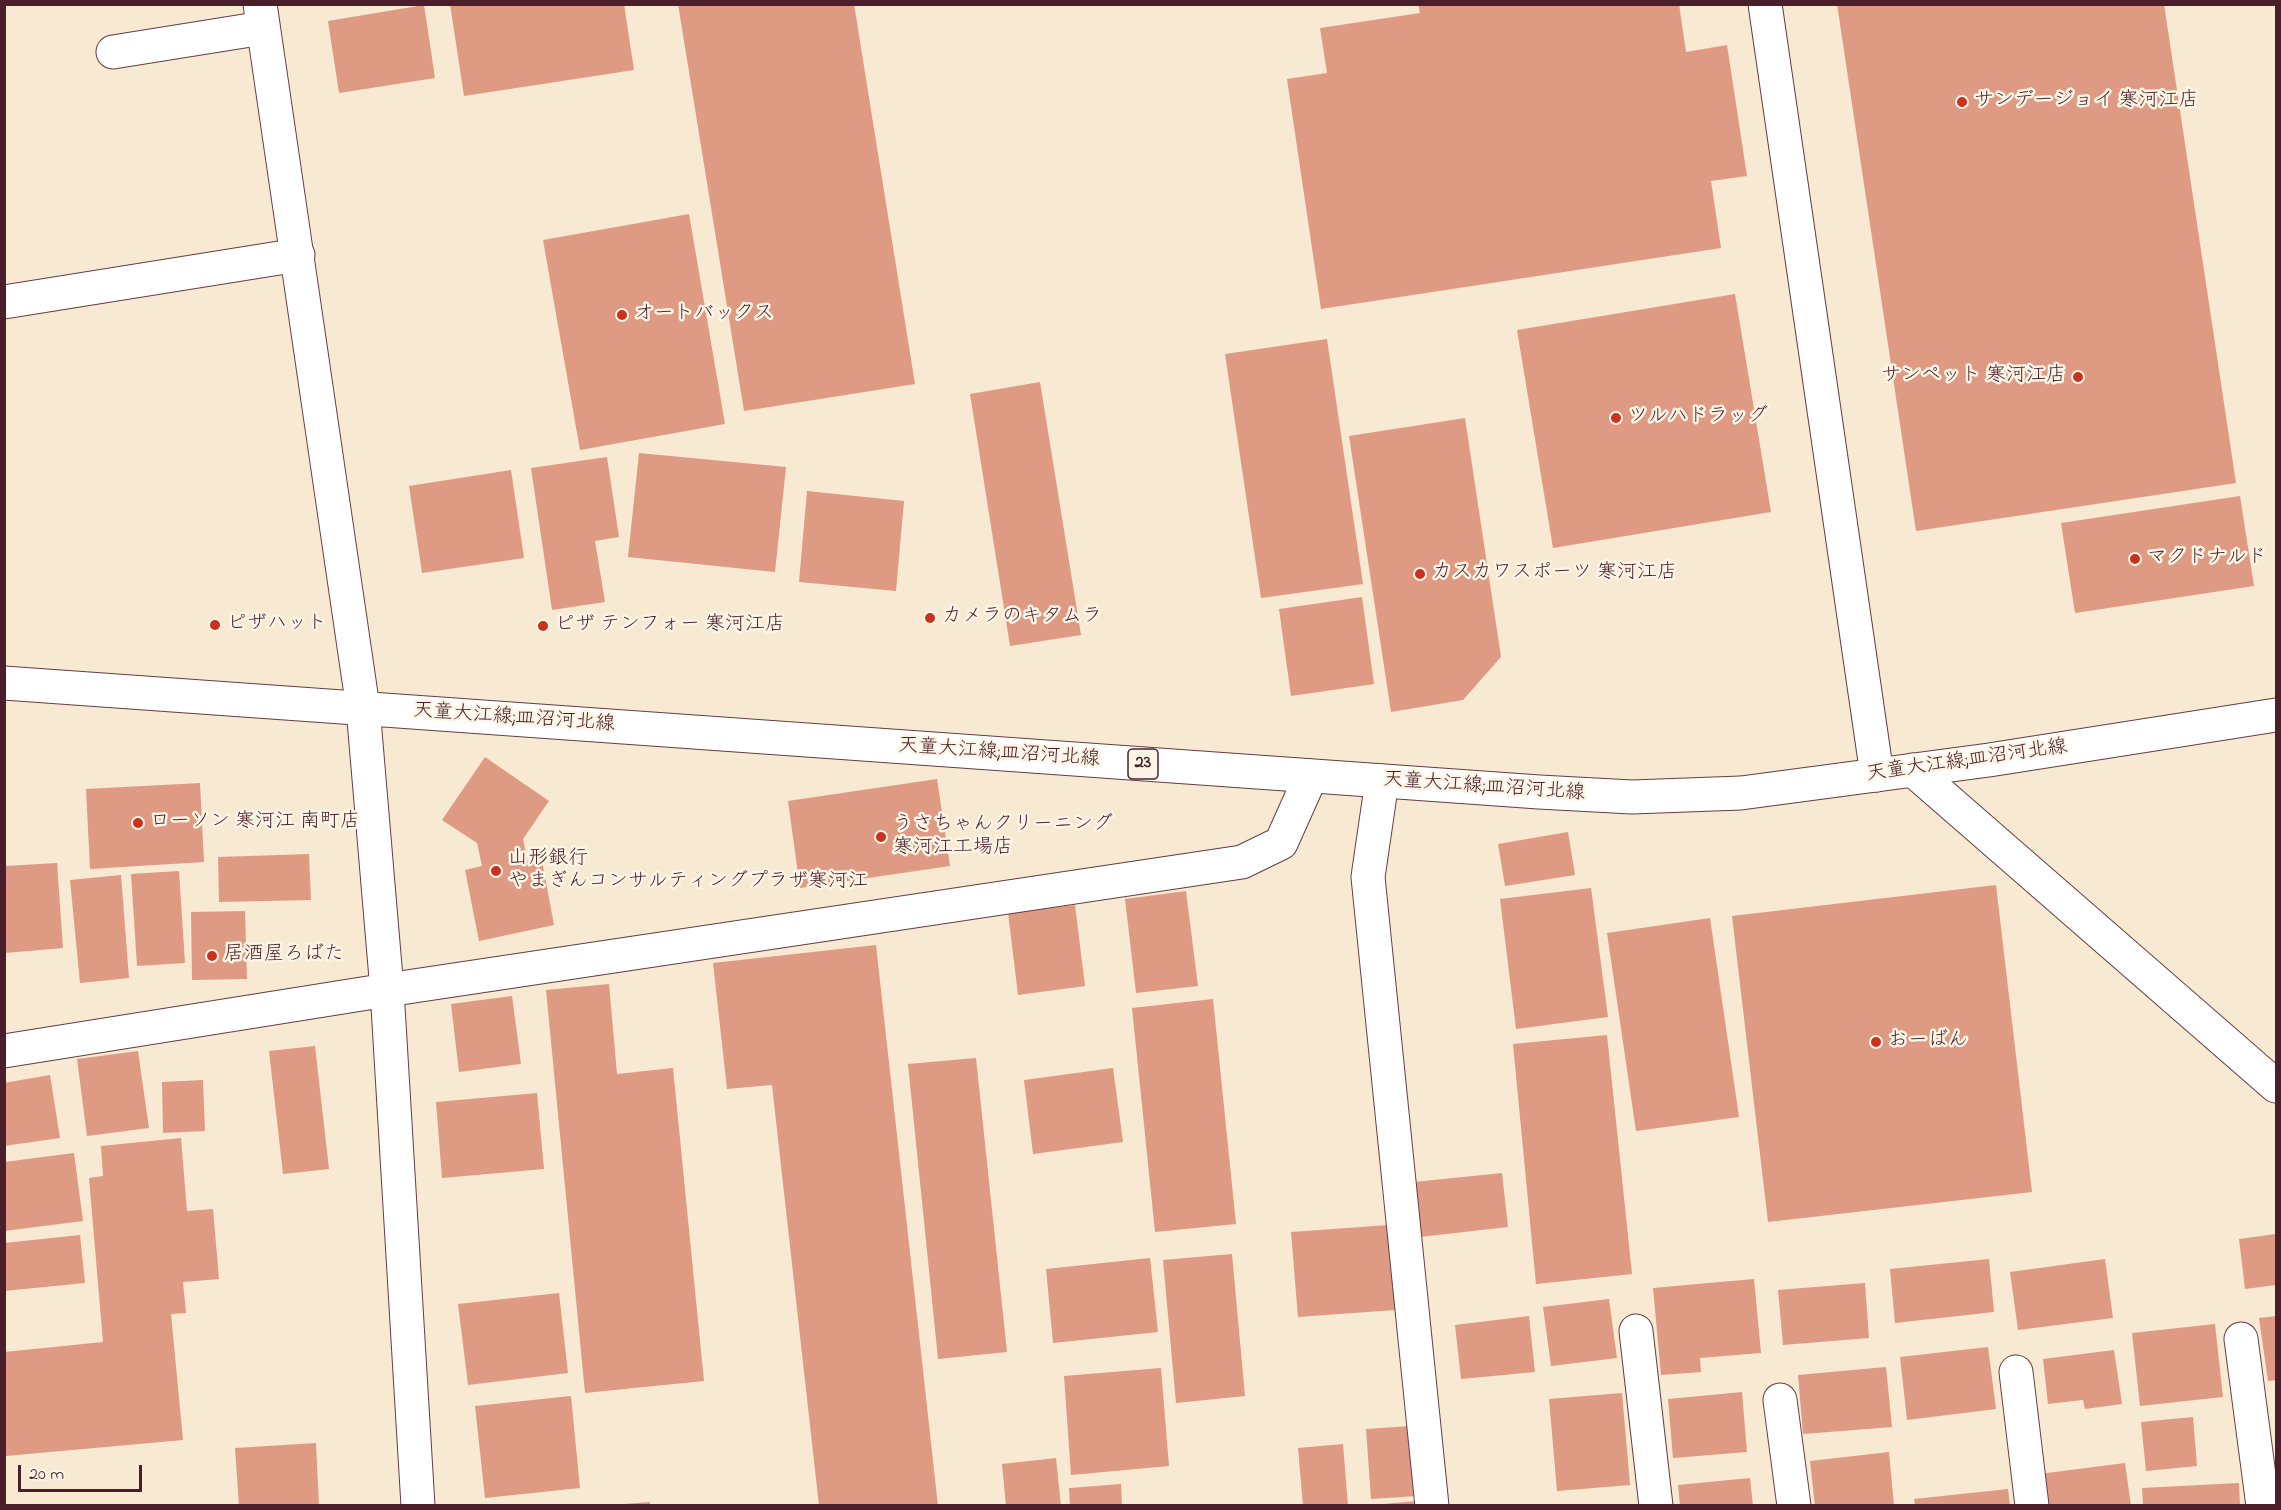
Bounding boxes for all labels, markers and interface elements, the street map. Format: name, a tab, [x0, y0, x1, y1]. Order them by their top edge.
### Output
place label: サンデージョイ 寒河江店	[1974, 90, 2199, 114]
marker: サンデージョイ 寒河江店	[1955, 95, 1969, 109]
place label: オートバックス	[634, 303, 774, 327]
marker: オートバックス	[615, 308, 629, 322]
place label: サンペット 寒河江店	[1881, 365, 2066, 389]
marker: サンペット 寒河江店	[2071, 370, 2085, 384]
place label: ツルハドラッグ	[1628, 406, 1768, 430]
marker: ツルハドラッグ	[1609, 411, 1623, 425]
place label: マクドナルド	[2147, 547, 2267, 571]
marker: マクドナルド	[2128, 552, 2142, 566]
place label: カスカワスポーツ 寒河江店	[1432, 562, 1677, 586]
marker: カスカワスポーツ 寒河江店	[1413, 567, 1427, 581]
place label: カメラのキタムラ	[942, 606, 1102, 630]
marker: カメラのキタムラ	[923, 611, 937, 625]
place label: ピザハット	[227, 613, 327, 637]
place label: ピザ テンフォー 寒河江店	[555, 614, 785, 638]
marker: ピザハット	[208, 618, 222, 632]
marker: ピザ テンフォー 寒河江店	[536, 619, 550, 633]
street label: 天童大江線;皿沼河北線	[412, 700, 616, 738]
street label: 天童大江線;皿沼河北線	[897, 735, 1101, 773]
street label: 天童大江線;皿沼河北線	[1865, 736, 2069, 788]
road number: 23	[1128, 749, 1158, 779]
street label: 天童大江線;皿沼河北線	[1382, 769, 1586, 807]
place label: ローソン 寒河江 南町店	[150, 811, 360, 835]
place label: うさちゃんクリーニング 寒河江工場店	[893, 814, 1113, 861]
marker: ローソン 寒河江 南町店	[131, 816, 145, 830]
marker: うさちゃんクリーニング 寒河江工場店	[874, 830, 888, 844]
place label: 山形銀行 やまぎんコンサルティングプラザ寒河江	[508, 848, 868, 895]
marker: 山形銀行 やまぎんコンサルティングプラザ寒河江	[489, 864, 503, 878]
place label: 居酒屋ろばた	[224, 944, 344, 968]
marker: 居酒屋ろばた	[205, 949, 219, 963]
place label: おーばん	[1888, 1030, 1968, 1054]
marker: おーばん	[1869, 1035, 1883, 1049]
scale bar	[21, 1453, 146, 1491]
text: 20 m	[29, 1462, 64, 1488]

